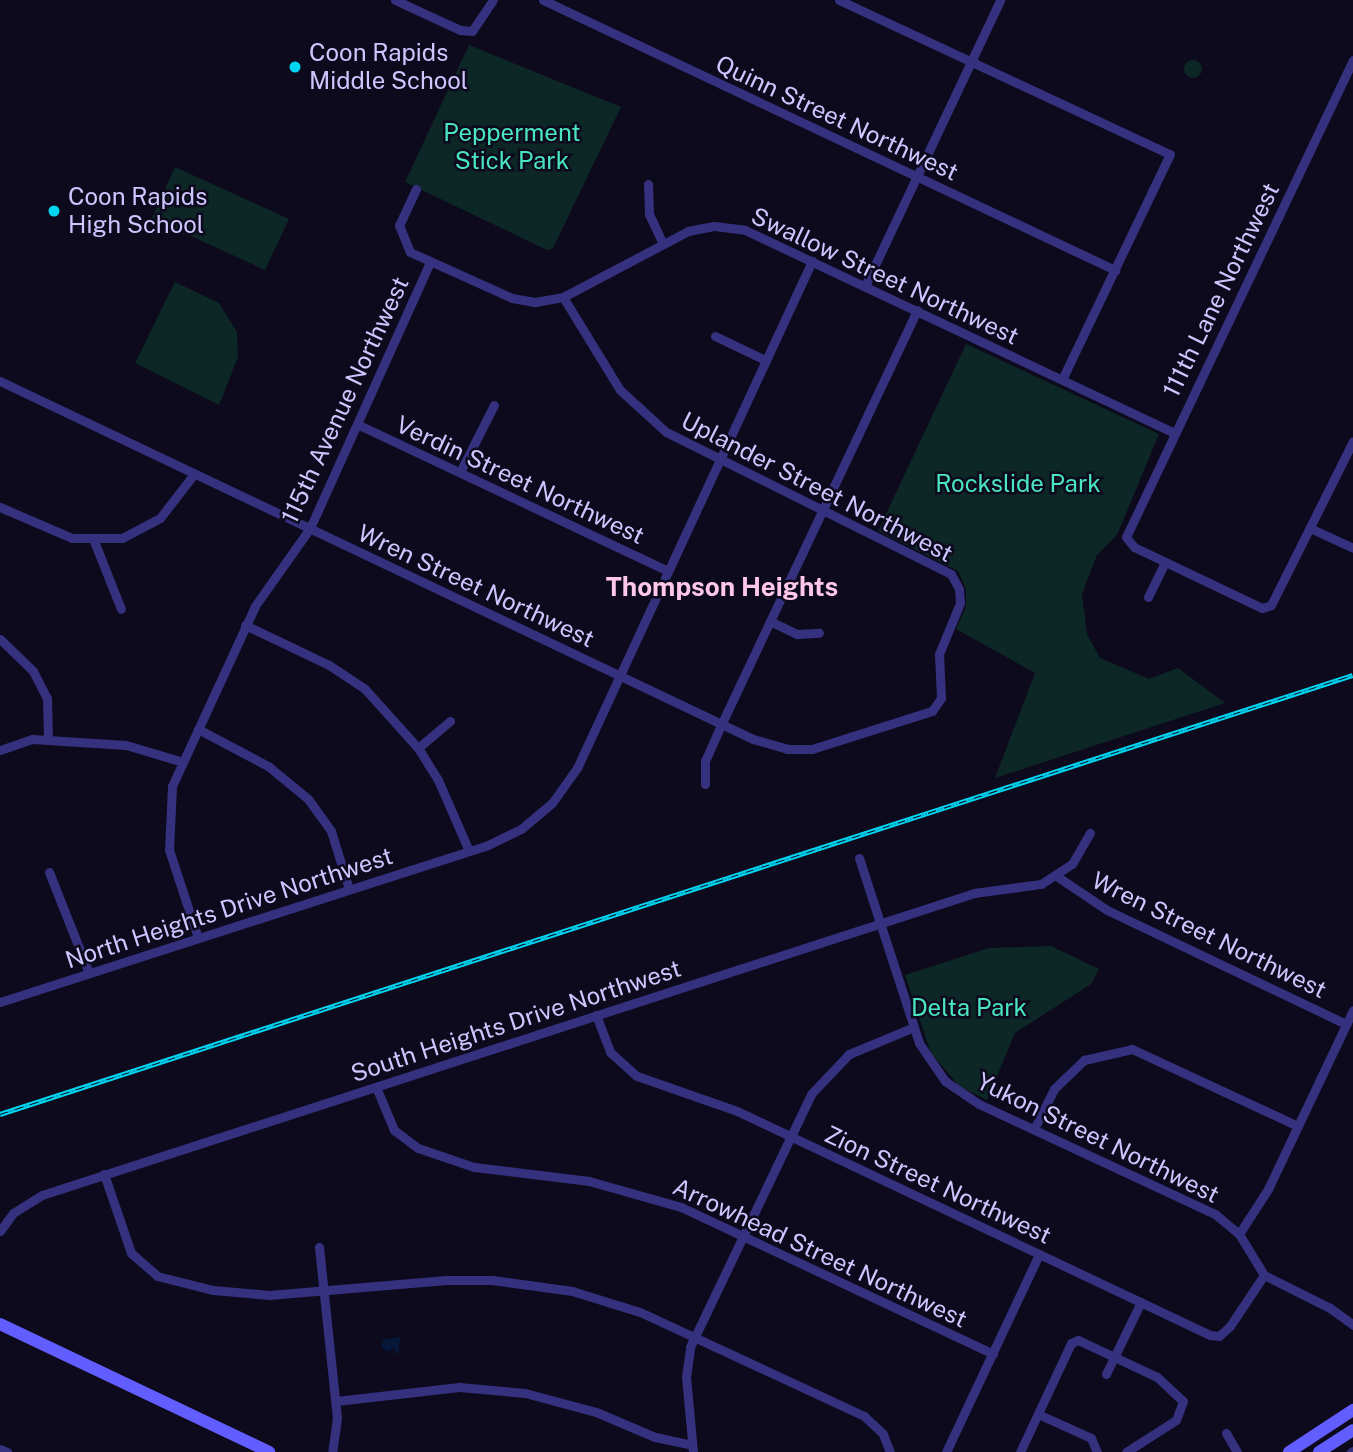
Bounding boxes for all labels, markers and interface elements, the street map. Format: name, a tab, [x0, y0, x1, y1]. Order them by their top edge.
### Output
place label: Coon Rapids Middle School	[309, 39, 468, 95]
street label: Quinn Street Northwest	[711, 49, 963, 187]
marker: Coon Rapids Middle School	[287, 59, 303, 75]
park label: Pepperment Stick Park	[443, 119, 581, 175]
street label: 111th Lane Northwest	[1157, 178, 1285, 402]
place label: Coon Rapids High School	[68, 183, 207, 239]
street label: Swallow Street Northwest	[747, 201, 1023, 351]
marker: Coon Rapids High School	[46, 203, 62, 219]
street label: 115th Avenue Northwest	[275, 272, 415, 528]
street label: Uplander Street Northwest	[676, 406, 958, 568]
street label: Verdin Street Northwest	[391, 410, 649, 550]
park label: Rockslide Park	[935, 470, 1101, 498]
street label: Wren Street Northwest	[353, 519, 599, 653]
district label: Thompson Heights	[606, 571, 838, 603]
street label: North Heights Drive Northwest	[62, 841, 396, 975]
street label: Wren Street Northwest	[1087, 866, 1331, 1004]
street label: South Heights Drive Northwest	[347, 954, 685, 1088]
park label: Delta Park	[911, 994, 1027, 1022]
street label: Yukon Street Northwest	[972, 1067, 1224, 1209]
street label: Zion Street Northwest	[820, 1120, 1056, 1250]
street label: Arrowhead Street Northwest	[669, 1172, 971, 1334]

